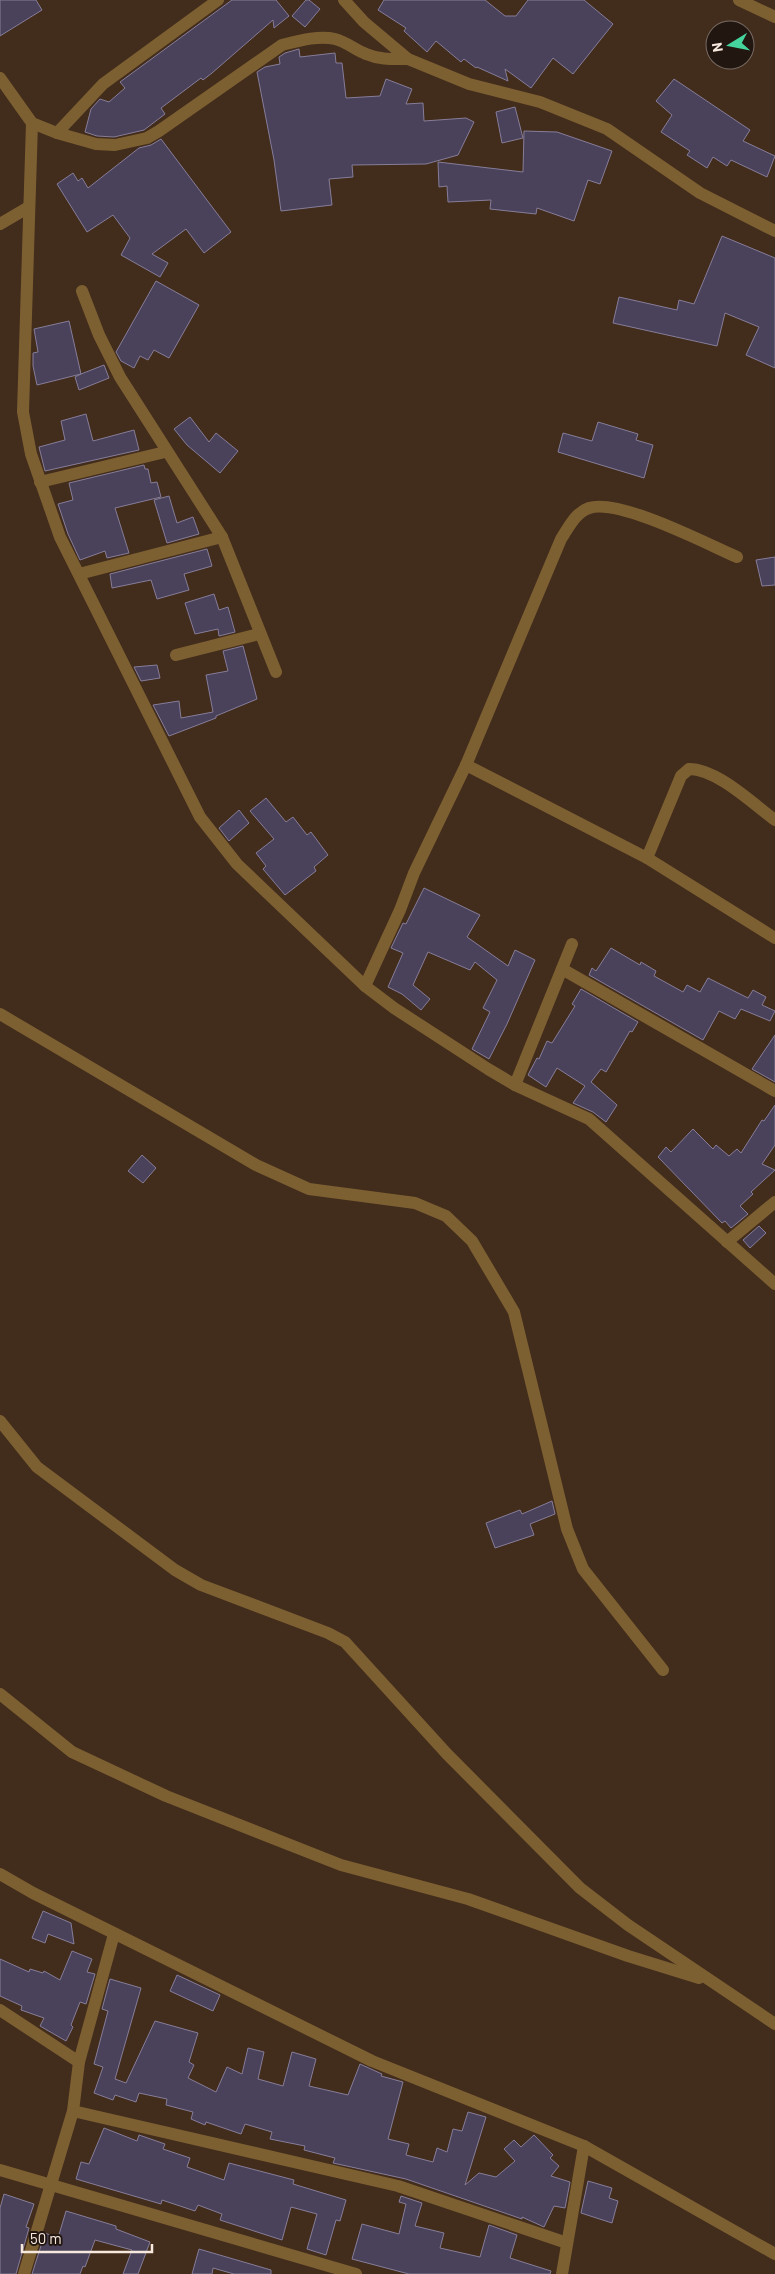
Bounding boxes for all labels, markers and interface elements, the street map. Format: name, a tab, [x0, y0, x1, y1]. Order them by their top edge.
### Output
north arrow	[705, 20, 755, 70]
text: N	[708, 41, 726, 53]
scale bar	[22, 2222, 152, 2254]
text: 50 m	[30, 2229, 62, 2247]

